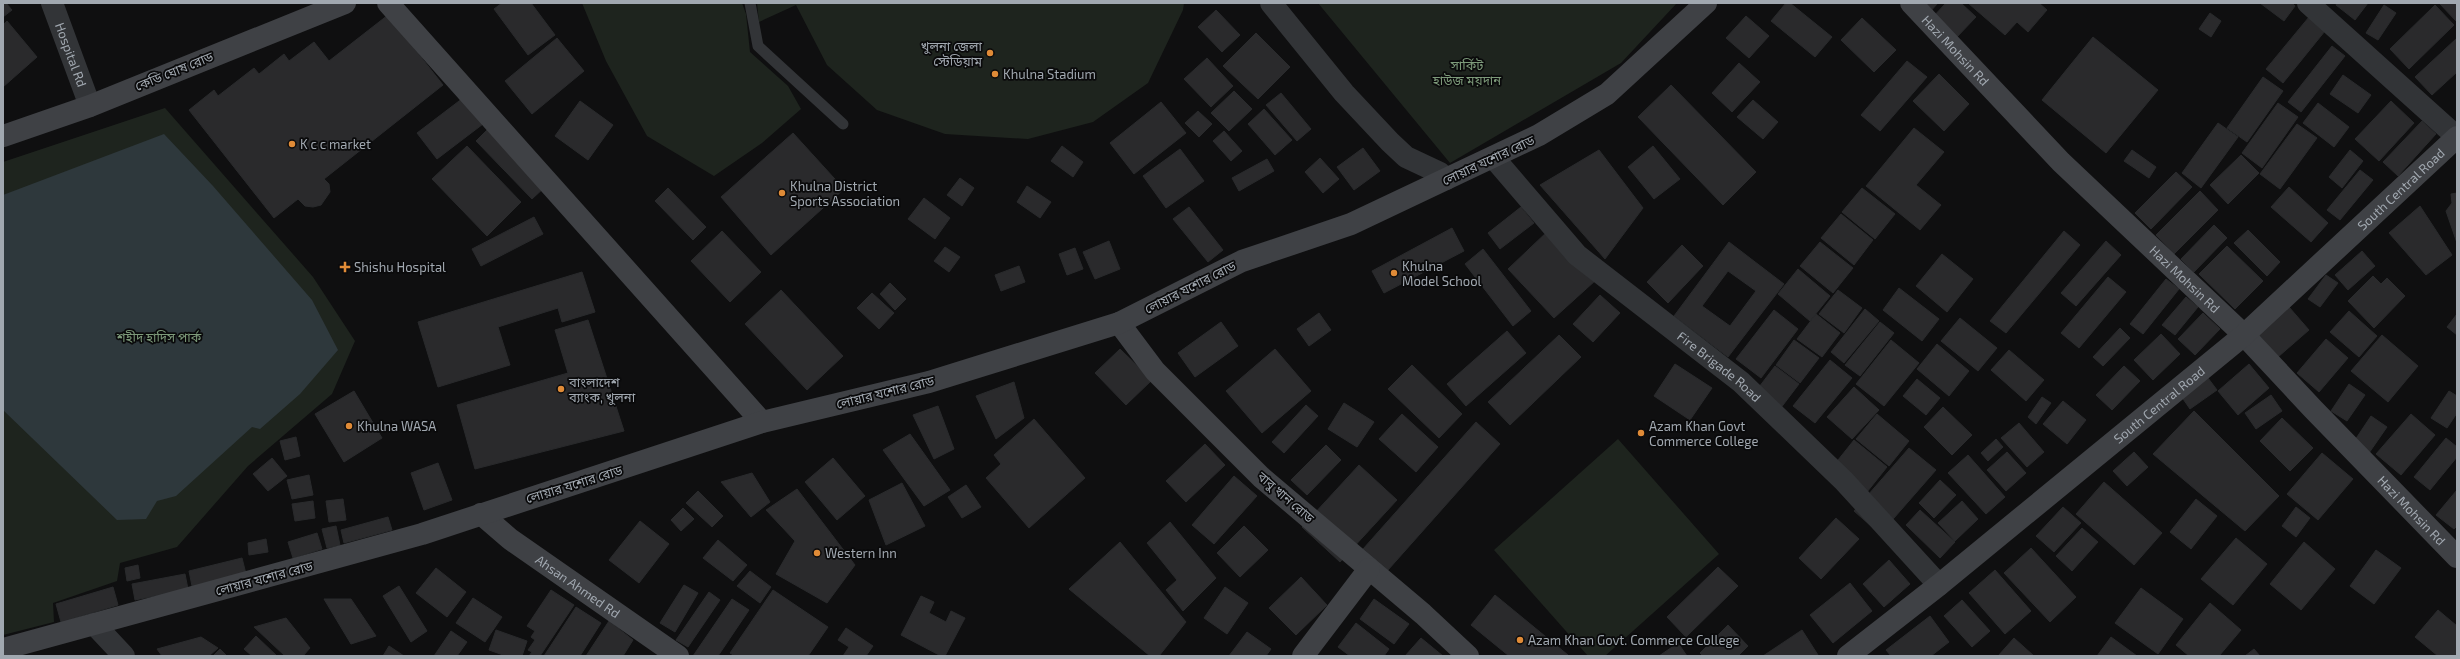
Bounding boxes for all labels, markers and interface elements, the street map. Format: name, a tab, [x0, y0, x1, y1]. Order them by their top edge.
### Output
street label: Hazi Mohsin Rd	[1919, 12, 1993, 89]
street label: Hospital Rd	[52, 20, 90, 89]
place label: খুলনা জেলা স্টেডিয়াম	[921, 38, 983, 69]
street label: কেডি ঘোষ রোড	[132, 48, 216, 94]
marker: খুলনা জেলা স্টেডিয়াম	[985, 48, 995, 58]
park label: সার্কিট হাউজ ময়দান	[1432, 57, 1501, 88]
place label: Khulna Stadium	[1003, 66, 1096, 82]
marker: Khulna Stadium	[990, 69, 1000, 79]
street label: লোয়ার যশোর রোড	[1439, 131, 1538, 188]
place label: K c c market	[300, 136, 371, 152]
marker: K c c market	[287, 139, 297, 149]
street label: South Central Road	[2354, 145, 2448, 234]
place label: Khulna District Sports Association	[790, 178, 900, 209]
marker: Khulna District Sports Association	[777, 188, 787, 198]
street label: Hazi Mohsin Rd	[2146, 242, 2223, 316]
street label: লোয়ার যশোর রোড	[1142, 257, 1239, 317]
place label: Khulna Model School	[1402, 258, 1482, 289]
place label: Shishu Hospital	[354, 259, 446, 275]
marker: Shishu Hospital	[339, 261, 351, 273]
marker: Khulna Model School	[1389, 268, 1399, 278]
street label: Fire Brigade Road	[1674, 328, 1765, 405]
park label: শহীদ হাদিস পার্ক	[116, 329, 202, 345]
street label: South Central Road	[2110, 363, 2208, 447]
street label: লোয়ার যশোর রোড	[834, 372, 936, 412]
place label: বাংলাদেশ ব্যাংক, খুলনা	[568, 374, 636, 406]
marker: বাংলাদেশ ব্যাংক, খুলনা	[556, 384, 566, 394]
place label: Khulna WASA	[357, 418, 436, 434]
place label: Azam Khan Govt Commerce College	[1649, 418, 1758, 449]
marker: Khulna WASA	[344, 421, 354, 431]
marker: Azam Khan Govt Commerce College	[1636, 428, 1646, 438]
street label: লোয়ার যশোর রোড	[524, 461, 625, 506]
street label: বাবু খান রোড	[1253, 467, 1318, 527]
street label: Hazi Mohsin Rd	[2374, 472, 2449, 548]
place label: Western Inn	[825, 545, 897, 561]
marker: Western Inn	[812, 548, 822, 558]
street label: Ahsan Ahmed Rd	[532, 551, 623, 621]
street label: লোয়ার যশোর রোড	[213, 557, 315, 599]
place label: Azam Khan Govt. Commerce College	[1528, 632, 1740, 648]
marker: Azam Khan Govt. Commerce College	[1515, 635, 1525, 645]

